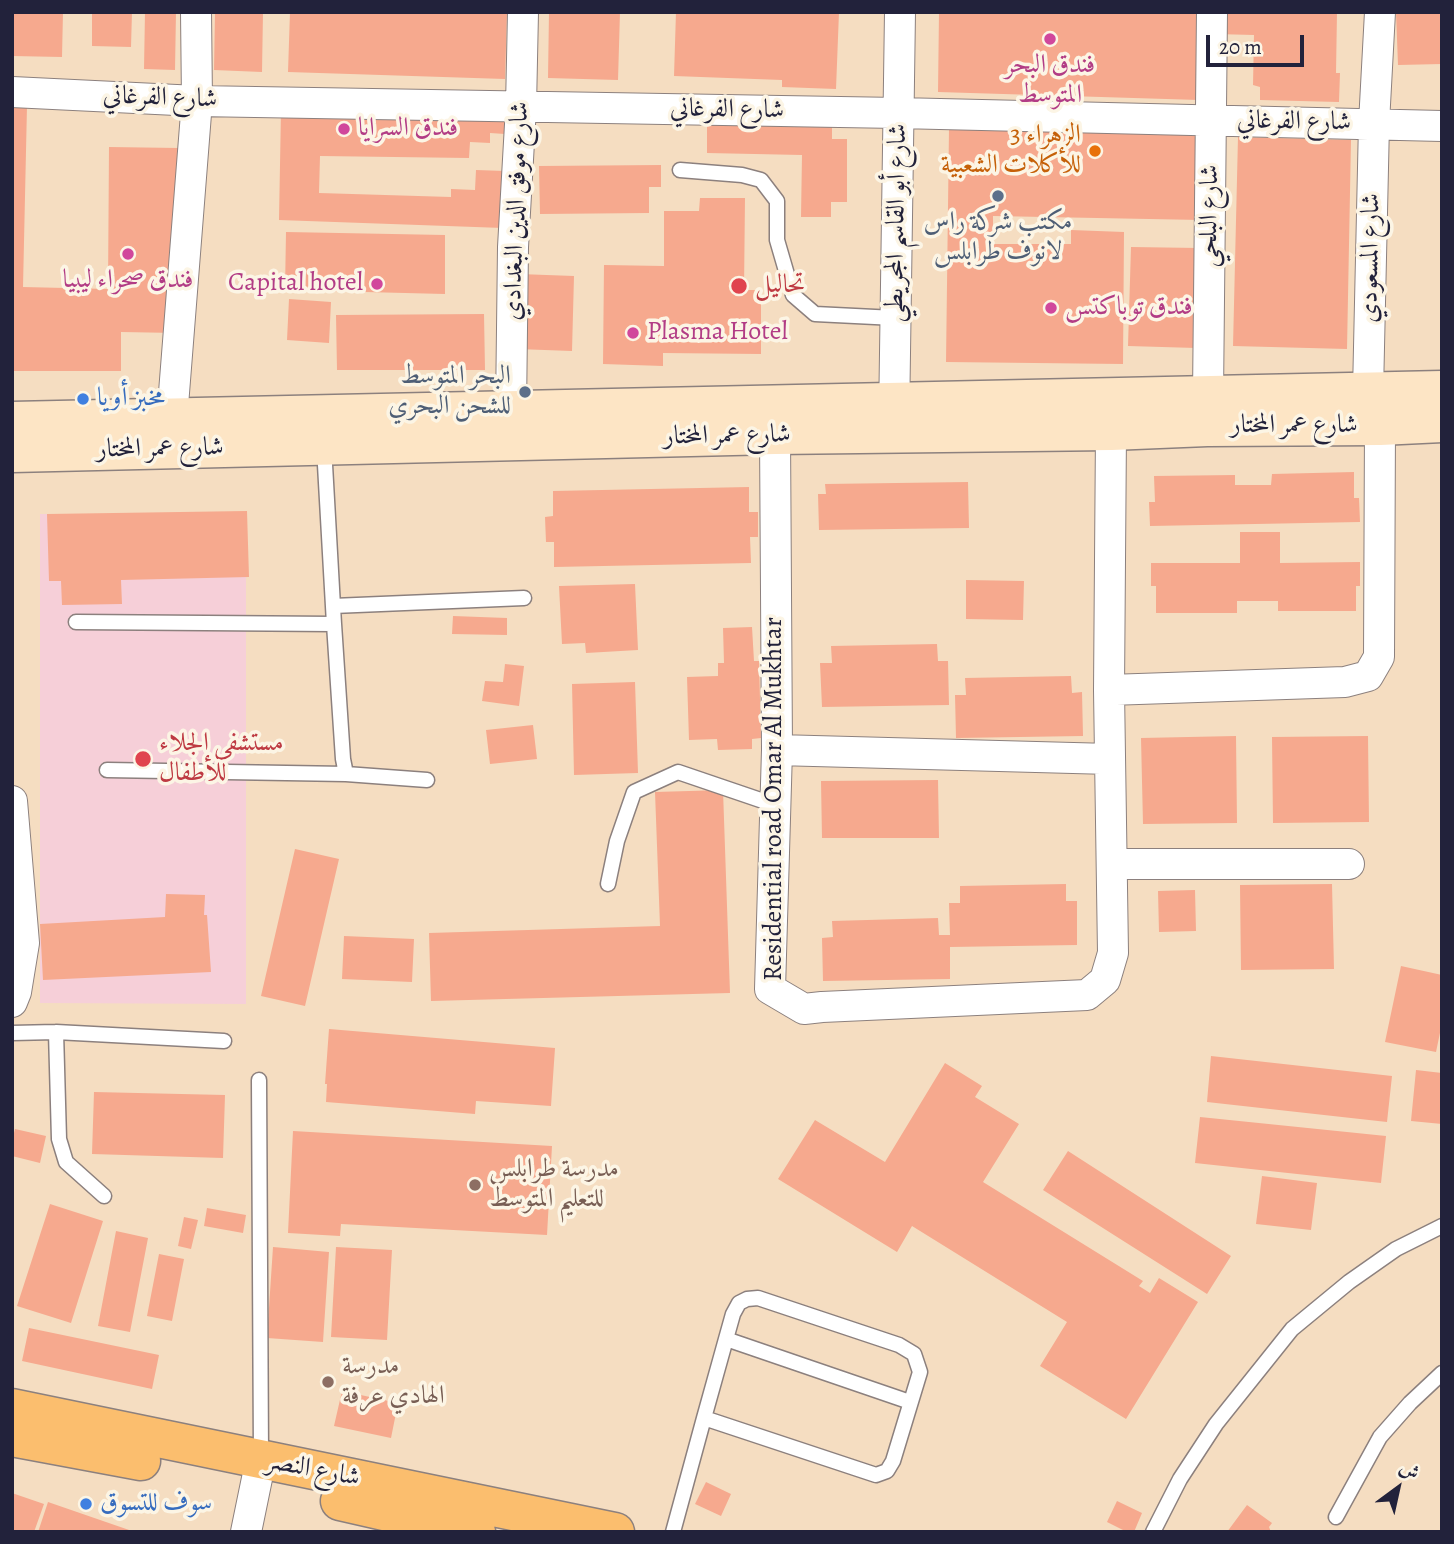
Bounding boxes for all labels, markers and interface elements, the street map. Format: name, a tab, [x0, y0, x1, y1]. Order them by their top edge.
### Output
scale bar	[1209, 21, 1307, 65]
marker: فندق البحر المتوسط	[1042, 31, 1058, 47]
text: 20 m	[1219, 33, 1262, 61]
place label: فندق البحر المتوسط	[1005, 50, 1095, 112]
street label: شارع الفرغاني	[102, 80, 218, 116]
street label: شارع الفرغاني	[670, 93, 784, 127]
street label: شارع موفق الدين البغدادي	[498, 101, 536, 321]
street label: شارع الفرغاني	[1237, 105, 1351, 139]
place label: فندق السرايا	[358, 113, 458, 145]
place label: الزهراء 3 للأكلات الشعبية	[941, 120, 1081, 182]
marker: فندق السرايا	[336, 121, 352, 137]
street label: شارع أبو القاسم المجريطي	[880, 123, 914, 323]
marker: الزهراء 3 للأكلات الشعبية	[1087, 143, 1103, 159]
street label: شارع البلحي	[1194, 164, 1226, 268]
marker: مكتب شركة راس لانوف طرابلس	[990, 188, 1006, 204]
street label: شارع المسعودي	[1354, 193, 1388, 323]
place label: مكتب شركة راس لانوف طرابلس	[924, 207, 1072, 268]
marker: فندق صحراء ليبيا	[120, 246, 136, 262]
place label: فندق صحراء ليبيا	[63, 265, 193, 297]
place label: Capital hotel	[228, 268, 363, 300]
place label: تحاليل	[755, 270, 805, 302]
marker: Capital hotel	[369, 276, 385, 292]
marker: تحاليل	[729, 276, 749, 296]
place label: فندق توباكتس	[1065, 292, 1193, 324]
marker: فندق توباكتس	[1043, 300, 1059, 316]
place label: Plasma Hotel	[647, 317, 788, 349]
marker: Plasma Hotel	[625, 325, 641, 341]
place label: البحر المتوسط للشحن البحري	[388, 361, 511, 422]
place label: مخبز أويا	[97, 383, 165, 415]
marker: البحر المتوسط للشحن البحري	[517, 384, 533, 400]
marker: مخبز أويا	[75, 391, 91, 407]
street label: شارع عمر المختار	[1230, 410, 1358, 442]
street label: شارع عمر المختار	[663, 419, 791, 453]
street label: شارع عمر المختار	[96, 432, 224, 466]
street label: Residential road Omar Al Mukhtar	[759, 617, 791, 981]
place label: مستشفى الجلاء للأطفال	[159, 728, 284, 790]
marker: مستشفى الجلاء للأطفال	[133, 749, 153, 769]
place label: مدرسة طرابلس للتعليم المتوسط	[489, 1154, 619, 1216]
marker: مدرسة طرابلس للتعليم المتوسط	[467, 1177, 483, 1193]
place label: مدرسة الهادي عرفة	[342, 1351, 445, 1412]
marker: مدرسة الهادي عرفة	[320, 1374, 336, 1390]
street label: شارع النصر	[264, 1446, 362, 1494]
north arrow	[1363, 1453, 1433, 1523]
text: ش	[1394, 1454, 1424, 1486]
place label: سوف للتسوق	[100, 1488, 212, 1520]
marker: سوف للتسوق	[78, 1496, 94, 1512]

